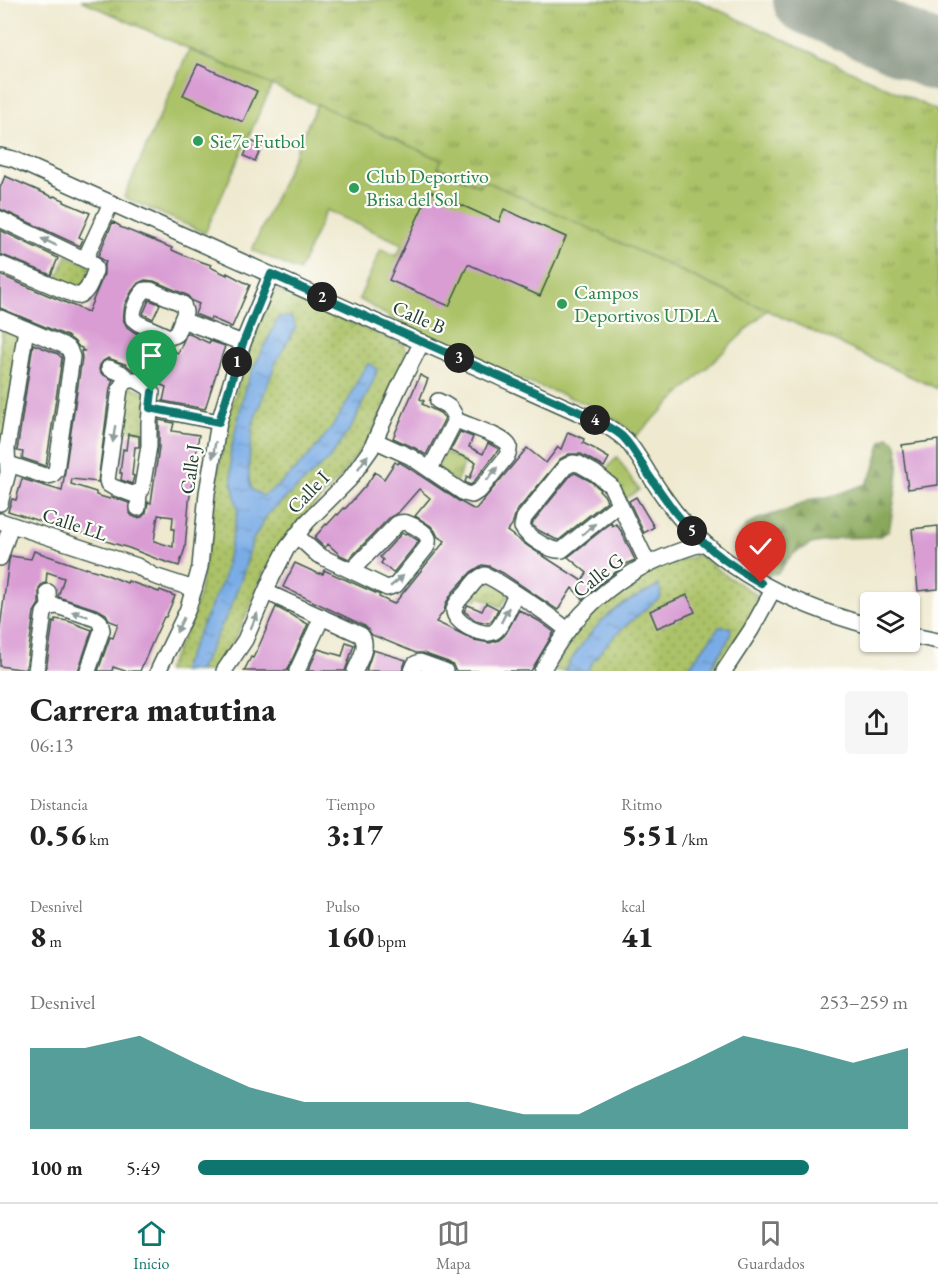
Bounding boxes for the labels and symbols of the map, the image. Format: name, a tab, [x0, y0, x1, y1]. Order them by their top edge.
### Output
place label: Sie7e Futbol	[210, 128, 305, 154]
marker: Sie7e Futbol	[191, 134, 205, 148]
place label: Club Deportivo Brisa del Sol	[366, 163, 489, 212]
marker: Club Deportivo Brisa del Sol	[347, 181, 361, 195]
one-way arrow	[40, 237, 57, 246]
place label: Campos Deportivos UDLA	[574, 279, 719, 328]
pin: 2	[307, 282, 337, 312]
street label: Calle B	[388, 294, 450, 340]
marker: Campos Deportivos UDLA	[555, 297, 569, 311]
pin	[126, 330, 177, 392]
pin: 3	[444, 343, 474, 373]
pin: 1	[222, 347, 252, 377]
pin: 4	[580, 405, 610, 435]
one-way arrow	[109, 425, 118, 444]
one-way arrow	[209, 440, 218, 459]
street label: Calle J	[174, 442, 206, 496]
one-way arrow	[357, 455, 369, 471]
street label: Calle I	[281, 465, 335, 519]
one-way arrow	[486, 466, 499, 482]
street label: Calle LL	[39, 501, 111, 547]
pin: 5	[677, 516, 707, 546]
pin	[735, 521, 786, 583]
one-way arrow	[581, 522, 597, 535]
street label: Calle G	[567, 547, 629, 603]
one-way arrow	[389, 574, 405, 587]
one-way arrow	[500, 607, 510, 624]
one-way arrow	[71, 609, 89, 618]
one-way arrow	[249, 612, 259, 630]
one-way arrow	[175, 617, 184, 634]

